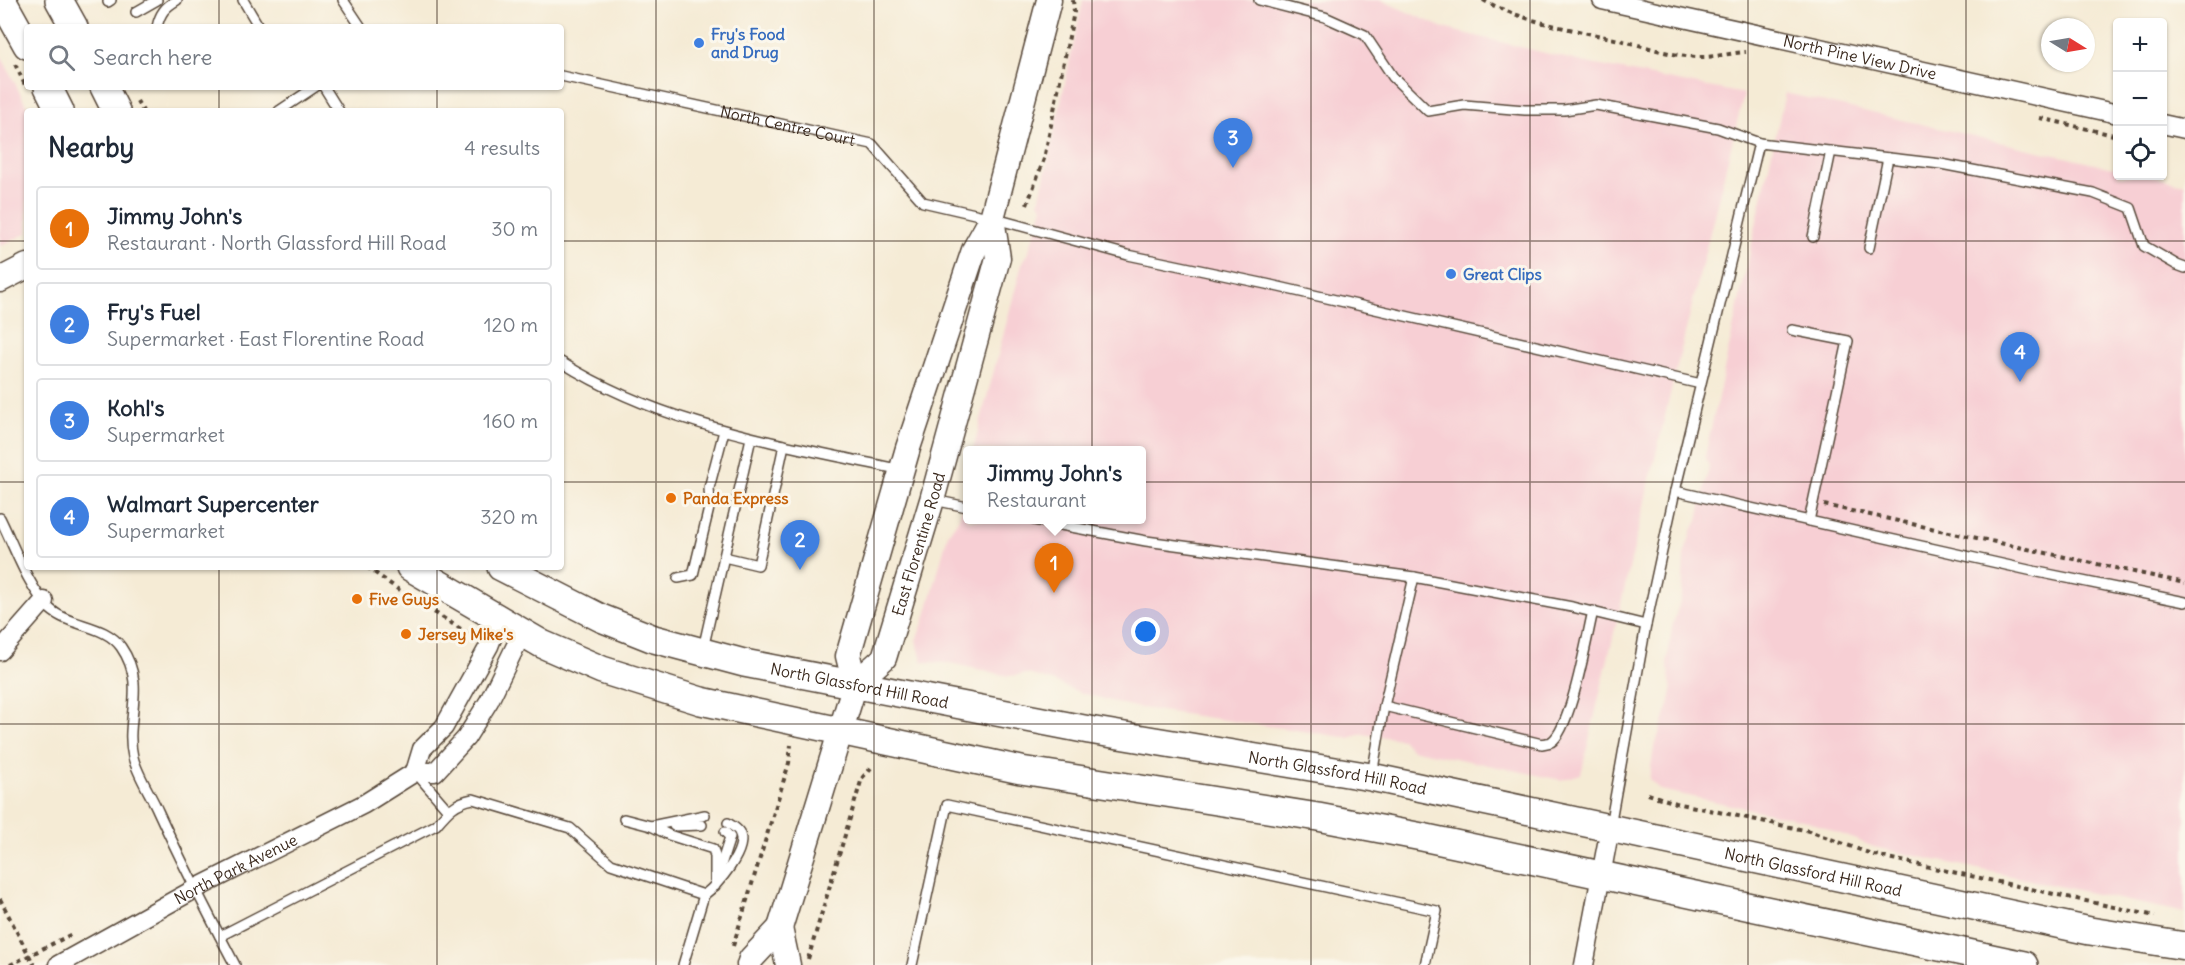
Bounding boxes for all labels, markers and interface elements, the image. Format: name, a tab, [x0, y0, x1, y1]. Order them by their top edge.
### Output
north arrow	[2041, 18, 2095, 72]
map controls	[2113, 18, 2167, 180]
button: +	[2113, 18, 2167, 72]
search box	[24, 24, 564, 90]
place label: Fry's Food and Drug	[711, 24, 785, 63]
street label: North Pine View Drive	[1781, 30, 1938, 84]
marker: Fry's Food and Drug	[692, 36, 706, 50]
icon: search	[45, 41, 78, 74]
text: Search here	[93, 43, 212, 71]
button: −	[2113, 72, 2167, 126]
street label: North Centre Court	[718, 101, 857, 150]
pin: 3	[1214, 118, 1252, 168]
button: locate	[2113, 126, 2167, 180]
text: Nearby	[48, 131, 134, 164]
text: 4 results	[464, 135, 540, 160]
text: Jimmy John's	[107, 202, 242, 230]
text: 1	[66, 216, 73, 241]
text: 30 m	[491, 216, 538, 241]
text: Restaurant · North Glassford Hill Road	[107, 230, 446, 255]
place label: Great Clips	[1463, 264, 1542, 285]
marker: Great Clips	[1444, 267, 1458, 281]
text: Fry's Fuel	[107, 298, 201, 326]
text: 2	[64, 312, 75, 337]
text: 120 m	[484, 312, 538, 337]
text: Supermarket · East Florentine Road	[107, 326, 424, 351]
pin: 4	[2000, 332, 2040, 382]
text: Kohl's	[107, 394, 165, 422]
text: 3	[64, 408, 75, 433]
text: 160 m	[483, 408, 538, 433]
text: Supermarket	[107, 422, 225, 447]
popup	[963, 446, 1146, 524]
text: Jimmy John's	[987, 459, 1122, 487]
street label: East Florentine Road	[887, 470, 949, 618]
text: Restaurant	[987, 487, 1086, 512]
place label: Panda Express	[683, 488, 789, 509]
text: Walmart Supercenter	[107, 490, 319, 518]
marker: Panda Express	[664, 491, 678, 505]
text: 4	[64, 504, 75, 529]
text: 320 m	[480, 504, 538, 529]
text: Supermarket	[107, 518, 225, 543]
pin: 2	[780, 520, 820, 570]
pin: 1	[1034, 544, 1074, 593]
place label: Five Guys	[369, 589, 439, 610]
marker: Five Guys	[350, 592, 364, 606]
your location	[1131, 617, 1160, 646]
place label: Jersey Mike's	[418, 624, 514, 645]
marker: Jersey Mike's	[399, 627, 413, 641]
street label: North Glassford Hill Road	[769, 658, 950, 712]
street label: North Glassford Hill Road	[1247, 747, 1429, 799]
street label: North Park Avenue	[171, 829, 300, 909]
street label: North Glassford Hill Road	[1723, 843, 1904, 900]

